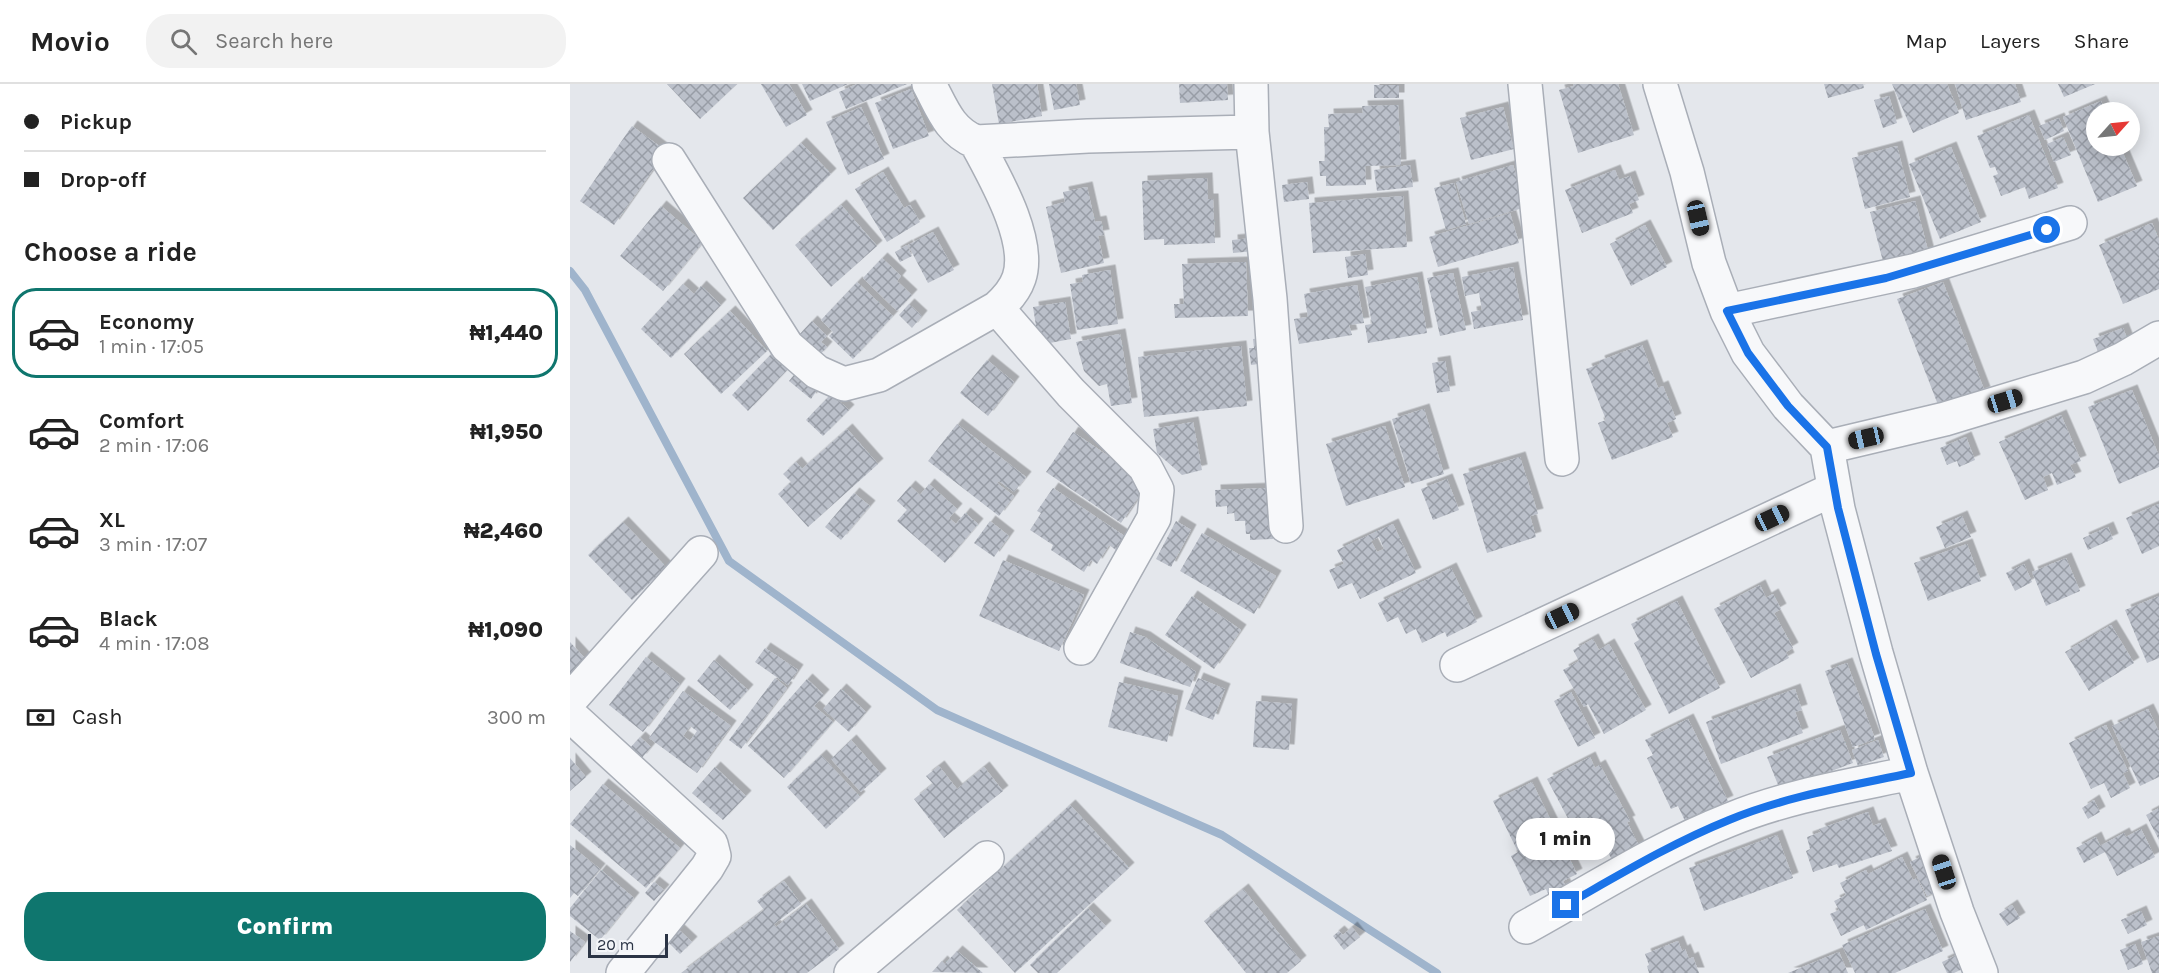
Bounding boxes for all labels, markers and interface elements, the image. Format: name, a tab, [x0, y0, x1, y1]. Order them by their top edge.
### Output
search box	[146, 14, 566, 68]
text: Movio	[30, 25, 110, 58]
icon: search	[167, 25, 200, 58]
text: Search here	[215, 28, 333, 54]
text: Map	[1905, 29, 1947, 53]
text: Layers	[1980, 29, 2041, 53]
text: Share	[2074, 29, 2129, 53]
north arrow	[2086, 102, 2140, 156]
map controls	[2086, 102, 2140, 156]
text: Pickup	[60, 109, 132, 135]
text: Drop-off	[60, 167, 146, 193]
car	[1685, 198, 1711, 238]
route start	[2033, 216, 2060, 243]
text: Choose a ride	[24, 236, 197, 268]
icon: car	[27, 306, 81, 360]
text: Economy	[99, 309, 194, 335]
text: ₦1,440	[469, 320, 543, 346]
text: 1 min · 17:05	[99, 335, 204, 358]
car	[1985, 387, 2025, 415]
icon: car	[27, 405, 81, 459]
text: Comfort	[99, 408, 184, 434]
text: ₦1,950	[470, 419, 543, 445]
car	[1846, 425, 1886, 451]
text: 2 min · 17:06	[99, 434, 209, 457]
car	[1752, 502, 1792, 534]
icon: car	[27, 504, 81, 558]
text: XL	[99, 507, 125, 533]
text: ₦2,460	[464, 518, 543, 544]
text: 3 min · 17:07	[99, 533, 207, 556]
car	[1542, 600, 1582, 632]
icon: car	[27, 603, 81, 657]
text: Black	[99, 606, 158, 632]
text: ₦1,090	[468, 617, 543, 643]
text: 4 min · 17:08	[99, 632, 210, 655]
icon: cash	[24, 701, 57, 734]
text: Cash	[72, 704, 122, 730]
text: 300 m	[487, 706, 546, 729]
callout: 1 min	[1516, 818, 1616, 860]
text: 1 min	[1539, 827, 1592, 850]
car	[1930, 852, 1958, 892]
route end	[1552, 891, 1579, 918]
button: Confirm	[24, 892, 546, 961]
scale bar	[588, 931, 668, 958]
text: 20 m	[597, 935, 635, 954]

